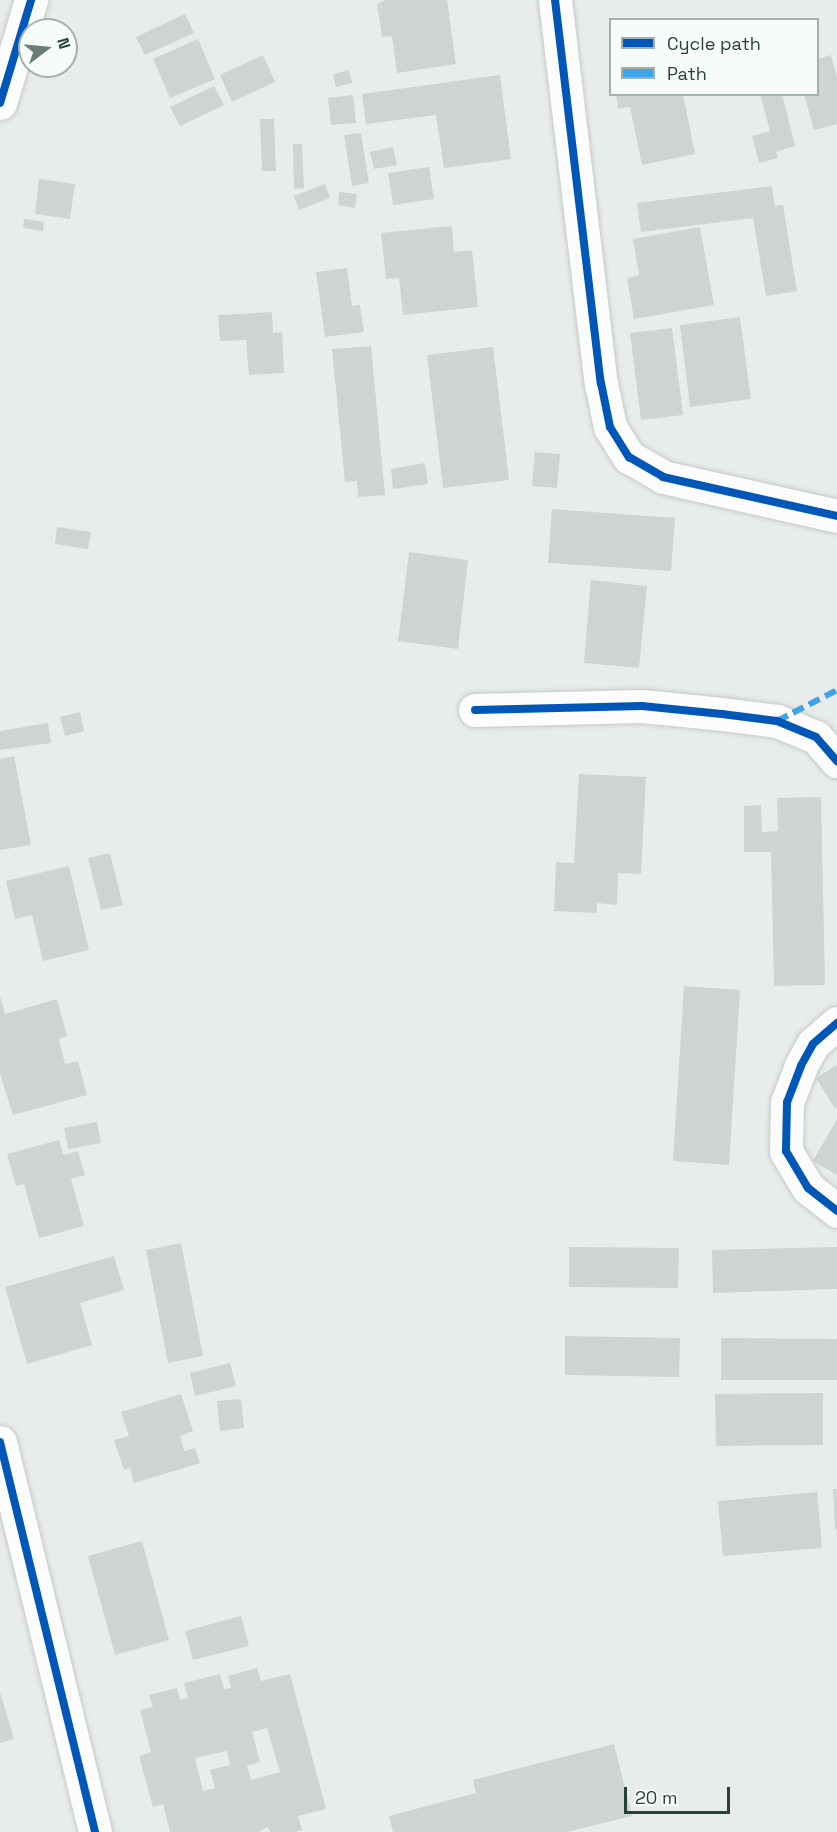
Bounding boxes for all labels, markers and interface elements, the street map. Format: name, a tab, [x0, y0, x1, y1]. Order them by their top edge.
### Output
north arrow	[18, 18, 78, 78]
legend	[609, 18, 819, 96]
text: Cycle path	[667, 32, 761, 55]
text: N	[52, 35, 75, 51]
text: Path	[667, 62, 707, 85]
scale bar	[627, 1775, 734, 1813]
text: 20 m	[635, 1786, 678, 1809]

